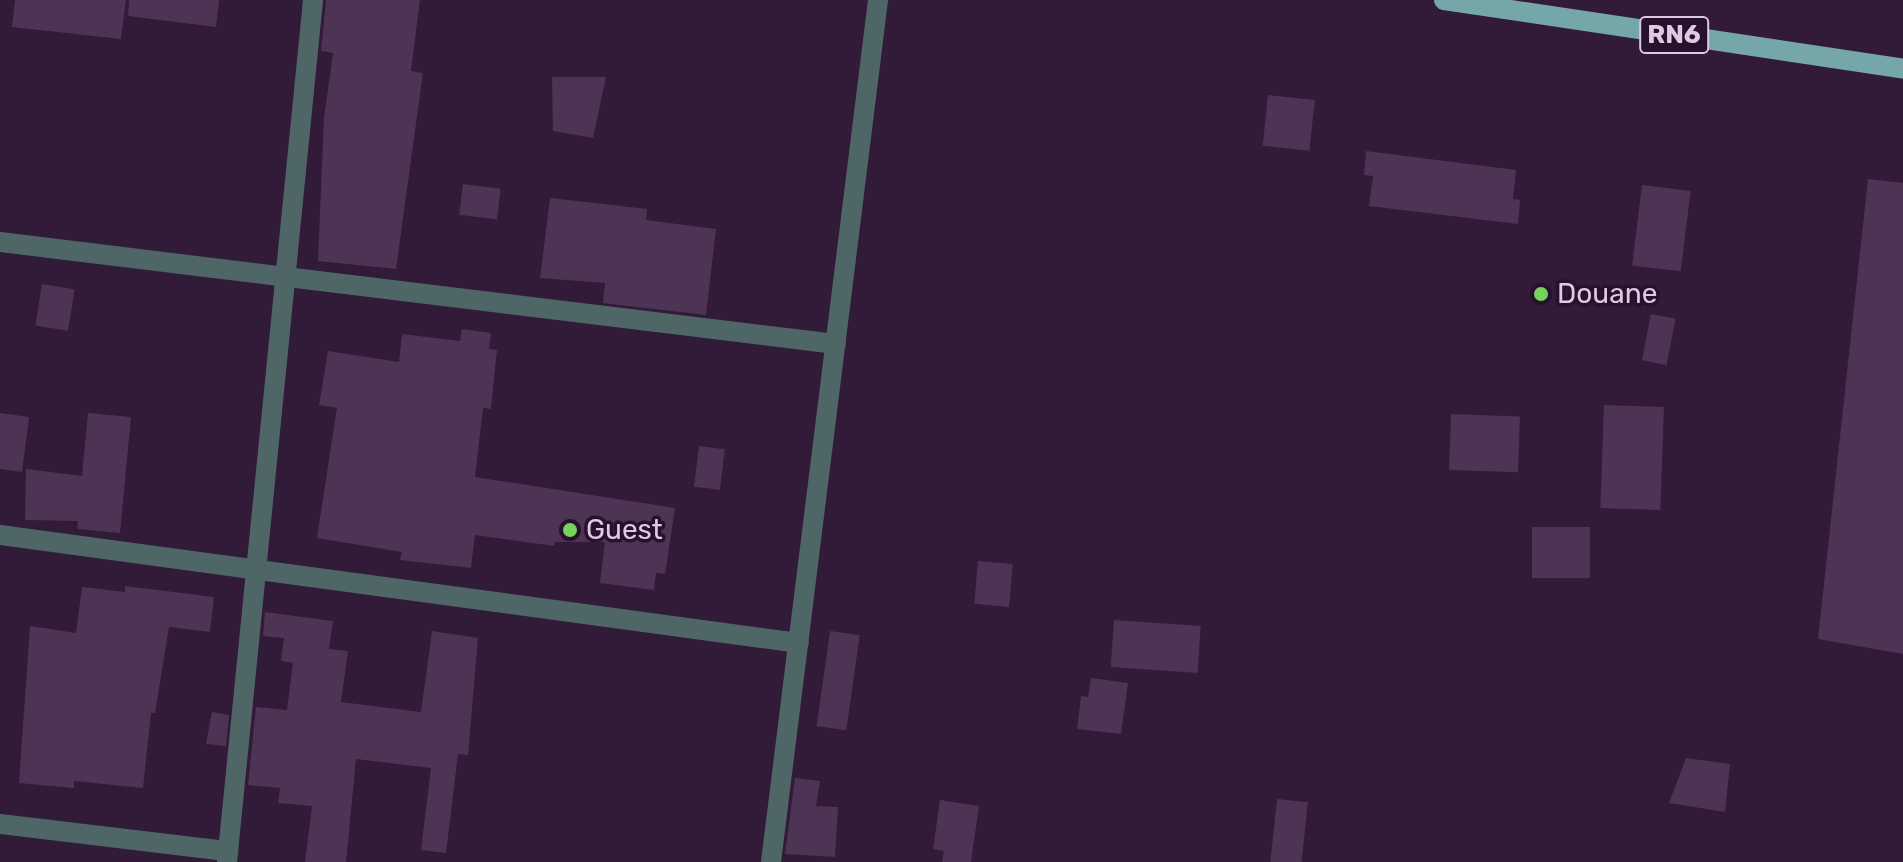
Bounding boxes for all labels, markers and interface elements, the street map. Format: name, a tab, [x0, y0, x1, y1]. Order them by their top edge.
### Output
road number: RN6	[1638, 13, 1710, 57]
place label: Douane	[1557, 277, 1657, 311]
marker: Douane	[1532, 285, 1550, 303]
place label: Guest	[586, 513, 663, 547]
marker: Guest	[561, 521, 579, 539]

